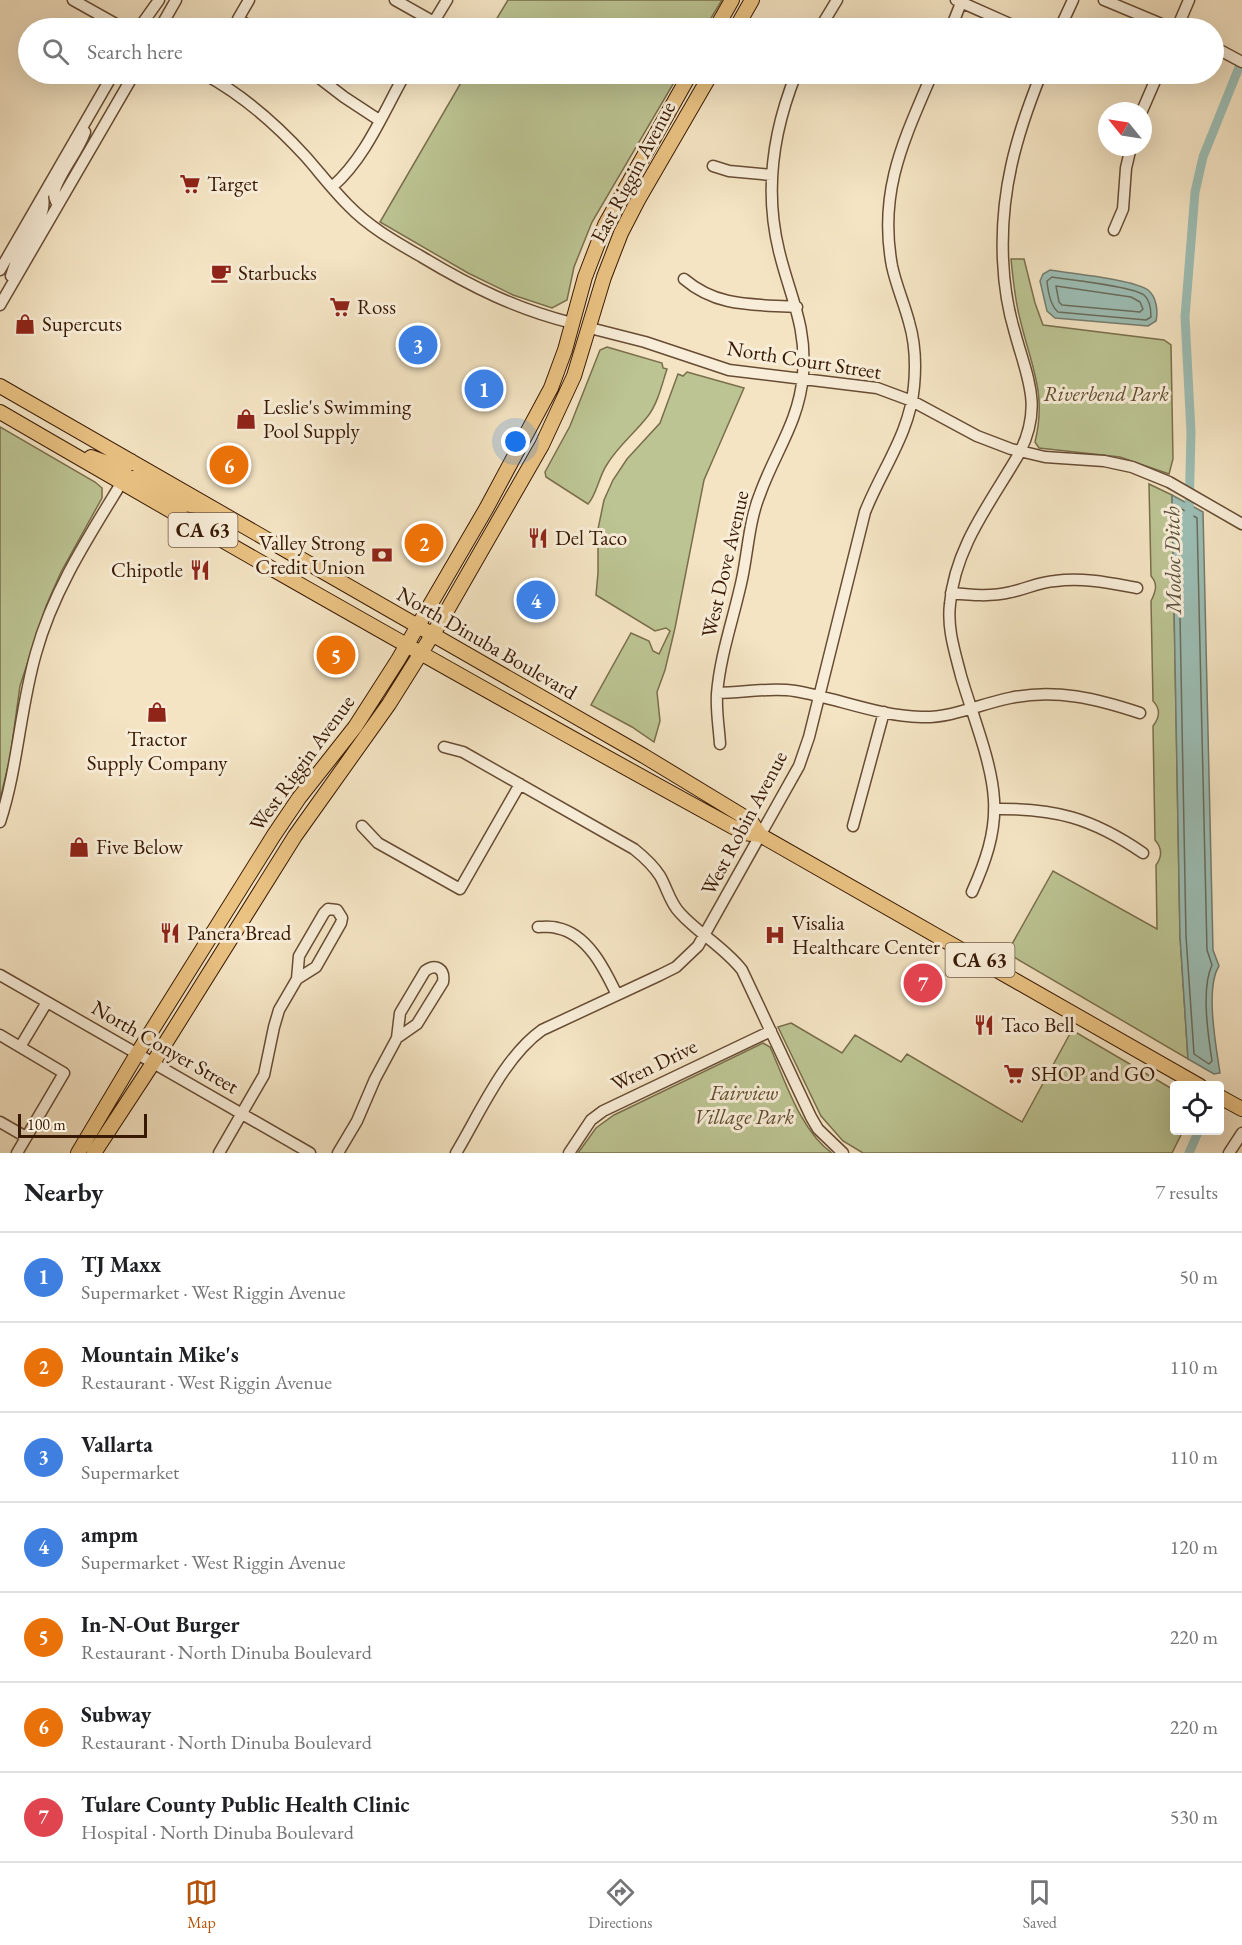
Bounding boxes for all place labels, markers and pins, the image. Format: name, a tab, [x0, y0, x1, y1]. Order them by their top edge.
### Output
place label: Target	[207, 170, 259, 197]
supermarket icon: Target	[178, 172, 202, 196]
place label: Starbucks	[238, 259, 317, 286]
cafe icon: Starbucks	[209, 261, 233, 285]
place label: Ross	[357, 293, 396, 320]
supermarket icon: Ross	[328, 295, 352, 319]
place label: Supercuts	[42, 310, 122, 337]
shop icon: Supercuts	[13, 312, 37, 336]
pin: 3	[398, 322, 438, 368]
pin: 1	[464, 366, 504, 412]
place label: Leslie's Swimming Pool Supply	[263, 393, 412, 444]
shop icon: Leslie's Swimming Pool Supply	[234, 407, 258, 431]
pin: 6	[210, 442, 248, 488]
pin: 2	[404, 520, 444, 566]
place label: Del Taco	[555, 524, 627, 551]
restaurant icon: Del Taco	[526, 526, 550, 550]
place label: Valley Strong Credit Union	[255, 529, 366, 580]
bank icon: Valley Strong Credit Union	[370, 543, 394, 567]
place label: Chipotle	[111, 556, 183, 583]
restaurant icon: Chipotle	[188, 558, 212, 582]
pin: 4	[516, 578, 556, 622]
pin: 5	[316, 632, 356, 678]
shop icon: Tractor Supply Company	[145, 700, 169, 724]
place label: Tractor Supply Company	[87, 725, 228, 776]
place label: Five Below	[96, 833, 184, 860]
shop icon: Five Below	[67, 835, 91, 859]
place label: Visalia Healthcare Center	[792, 909, 940, 960]
place label: Panera Bread	[187, 919, 292, 946]
restaurant icon: Panera Bread	[158, 921, 182, 945]
hospital icon: Visalia Healthcare Center	[763, 923, 787, 947]
pin: 7	[904, 960, 942, 1006]
place label: Taco Bell	[1001, 1011, 1075, 1038]
restaurant icon: Taco Bell	[972, 1013, 996, 1037]
place label: SHOP and GO	[1031, 1060, 1155, 1087]
supermarket icon: SHOP and GO	[1002, 1062, 1026, 1086]

